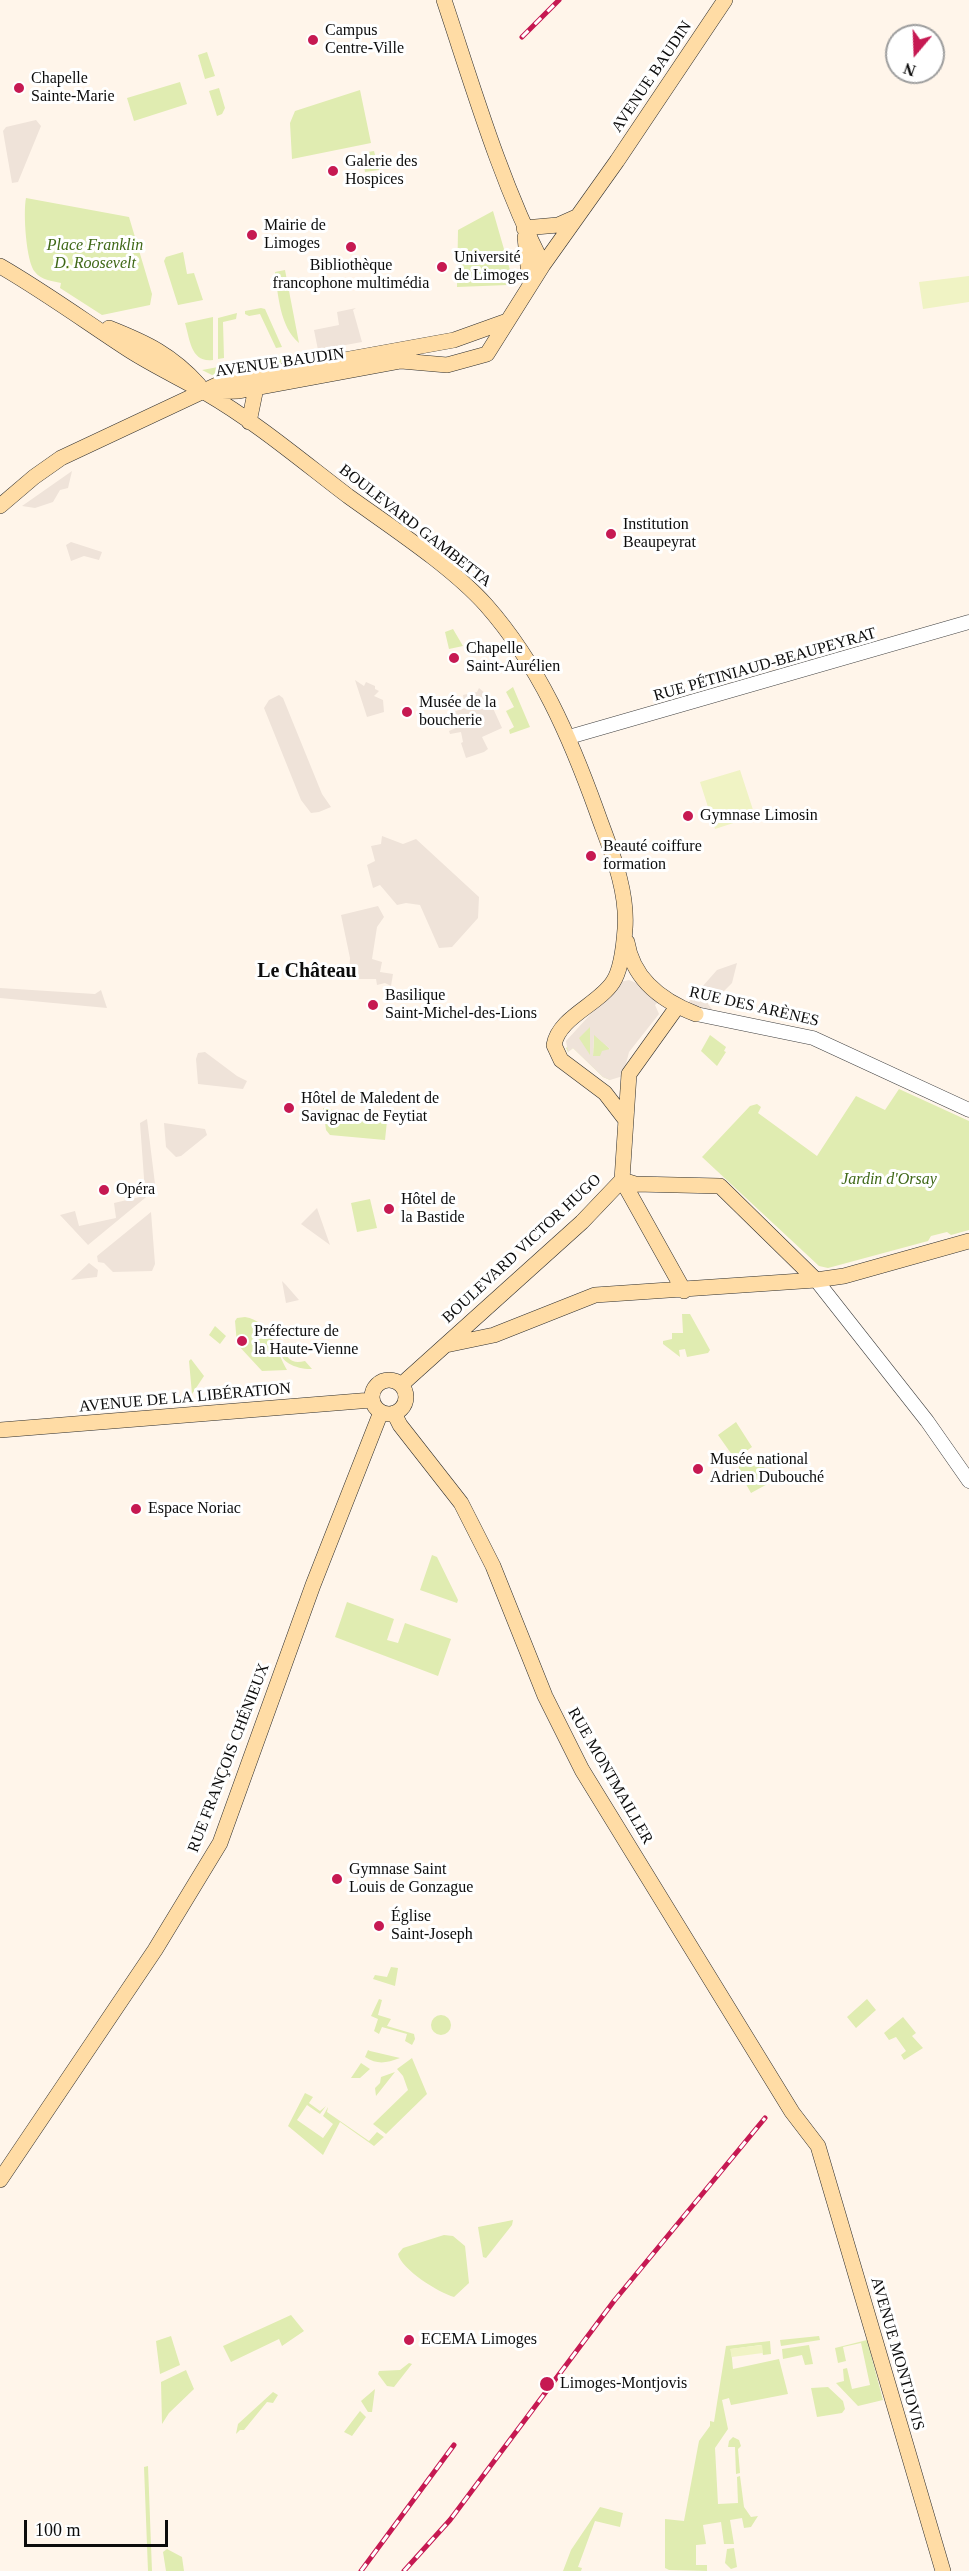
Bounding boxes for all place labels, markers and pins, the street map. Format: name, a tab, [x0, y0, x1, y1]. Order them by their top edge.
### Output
place label: Campus Centre-Ville	[325, 21, 404, 59]
marker: Campus Centre-Ville	[306, 33, 320, 47]
place label: Chapelle Sainte-Marie	[31, 69, 115, 107]
marker: Chapelle Sainte-Marie	[12, 81, 26, 95]
place label: Galerie des Hospices	[345, 152, 417, 190]
marker: Galerie des Hospices	[326, 164, 340, 178]
place label: Mairie de Limoges	[264, 216, 326, 254]
marker: Mairie de Limoges	[245, 228, 259, 242]
marker: Bibliothèque francophone multimédia	[344, 240, 358, 254]
place label: Université de Limoges	[454, 248, 529, 286]
place label: Bibliothèque francophone multimédia	[273, 256, 429, 294]
marker: Université de Limoges	[435, 260, 449, 274]
place label: Institution Beaupeyrat	[623, 515, 696, 553]
marker: Institution Beaupeyrat	[604, 527, 618, 541]
place label: Chapelle Saint-Aurélien	[466, 639, 560, 677]
marker: Chapelle Saint-Aurélien	[447, 651, 461, 665]
place label: Musée de la boucherie	[419, 693, 496, 731]
marker: Musée de la boucherie	[400, 705, 414, 719]
place label: Gymnase Limosin	[700, 806, 818, 826]
marker: Gymnase Limosin	[681, 809, 695, 823]
place label: Beauté coiffure formation	[603, 837, 702, 875]
marker: Beauté coiffure formation	[584, 849, 598, 863]
place label: Basilique Saint-Michel-des-Lions	[385, 986, 537, 1024]
marker: Basilique Saint-Michel-des-Lions	[366, 998, 380, 1012]
place label: Hôtel de Maledent de Savignac de Feytiat	[301, 1089, 439, 1127]
marker: Hôtel de Maledent de Savignac de Feytiat	[282, 1101, 296, 1115]
place label: Opéra	[116, 1180, 155, 1200]
marker: Opéra	[97, 1183, 111, 1197]
place label: Hôtel de la Bastide	[401, 1190, 465, 1228]
marker: Hôtel de la Bastide	[382, 1202, 396, 1216]
place label: Préfecture de la Haute-Vienne	[254, 1322, 358, 1360]
marker: Préfecture de la Haute-Vienne	[235, 1334, 249, 1348]
place label: Musée national Adrien Dubouché	[710, 1450, 824, 1488]
marker: Musée national Adrien Dubouché	[691, 1462, 705, 1476]
place label: Espace Noriac	[148, 1499, 241, 1519]
marker: Espace Noriac	[129, 1502, 143, 1516]
place label: Gymnase Saint Louis de Gonzague	[349, 1860, 473, 1898]
marker: Gymnase Saint Louis de Gonzague	[330, 1872, 344, 1886]
place label: Église Saint-Joseph	[391, 1907, 473, 1945]
marker: Église Saint-Joseph	[372, 1919, 386, 1933]
place label: ECEMA Limoges	[421, 2330, 537, 2350]
marker: ECEMA Limoges	[402, 2333, 416, 2347]
place label: Limoges-Montjovis	[560, 2374, 687, 2394]
marker: Limoges-Montjovis	[538, 2375, 556, 2393]

